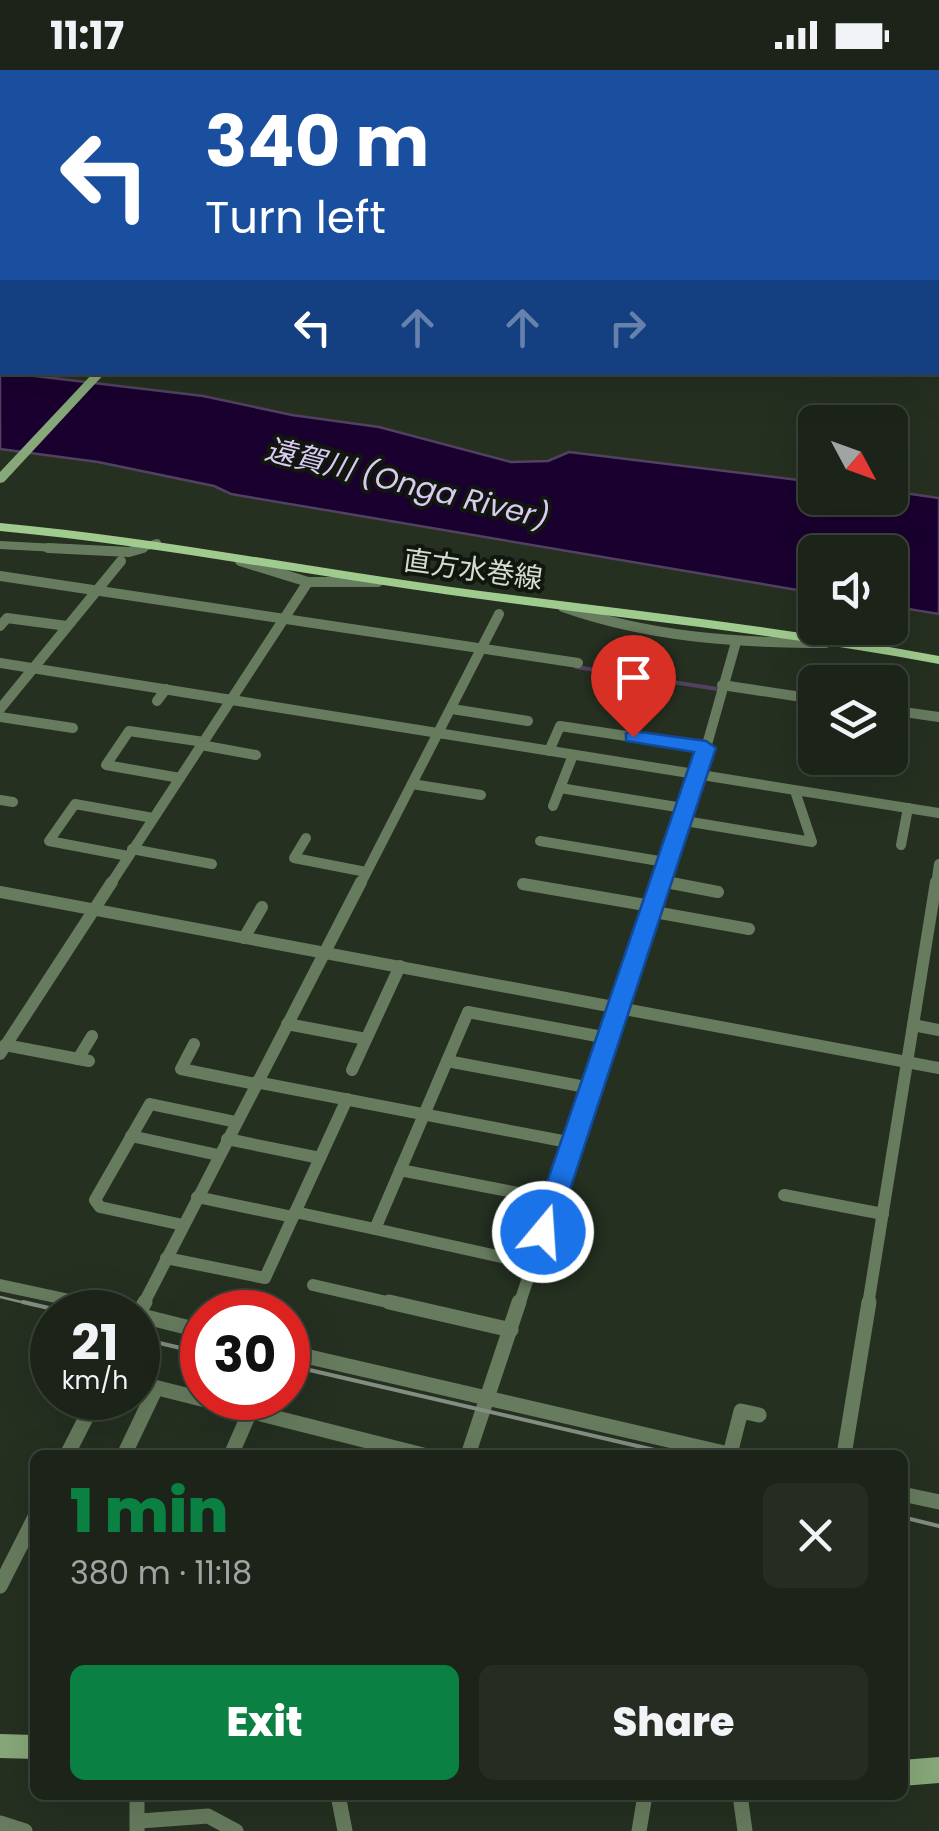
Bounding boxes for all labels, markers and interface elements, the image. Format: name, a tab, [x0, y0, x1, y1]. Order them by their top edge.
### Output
text: 11:17	[50, 9, 124, 62]
text: 340 m	[205, 92, 429, 191]
icon: left	[40, 110, 170, 240]
text: Turn left	[205, 186, 386, 249]
icon: left	[285, 300, 340, 355]
icon: ahead	[390, 300, 445, 355]
icon: ahead	[495, 300, 550, 355]
icon: right	[600, 300, 655, 355]
north arrow	[798, 405, 908, 515]
map controls	[798, 405, 908, 775]
water label: 遠賀川 (Onga River)	[261, 427, 553, 540]
button: sound	[798, 535, 908, 645]
street label: 直方水巻線	[401, 540, 545, 599]
pin	[591, 635, 676, 738]
icon: arrive	[606, 650, 661, 705]
button: layers	[798, 665, 908, 775]
position arrow	[491, 1180, 595, 1284]
speed limit sign: 30	[180, 1290, 310, 1420]
text: 21	[71, 1307, 119, 1378]
text: km/h	[62, 1363, 128, 1398]
text: 1 min	[70, 1469, 228, 1553]
button: close	[763, 1483, 868, 1588]
text: 380 m · 11:18	[70, 1550, 252, 1595]
button: Exit	[70, 1665, 459, 1780]
button: Share	[479, 1665, 868, 1780]

